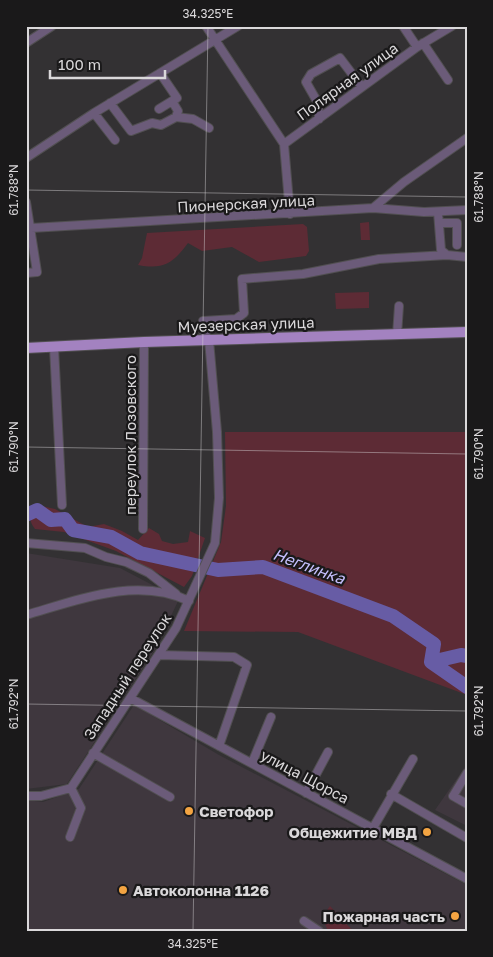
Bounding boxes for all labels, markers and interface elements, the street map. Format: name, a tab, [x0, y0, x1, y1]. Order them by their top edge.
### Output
text: 34.325°E	[183, 6, 233, 21]
street label: Полярная улица	[293, 38, 401, 124]
scale bar	[50, 48, 165, 80]
text: 100 m	[58, 55, 101, 73]
text: 61.788°N	[6, 164, 21, 216]
text: 61.788°N	[471, 171, 486, 223]
street label: Пионерская улица	[177, 190, 315, 216]
street label: Муезерская улица	[177, 313, 315, 335]
street label: переулок Лозовского	[121, 355, 139, 515]
text: 61.790°N	[6, 421, 21, 473]
text: 61.790°N	[471, 428, 486, 480]
water label: Неглинка	[270, 544, 349, 589]
street label: Западный переулок	[79, 609, 175, 743]
text: 61.792°N	[6, 678, 21, 730]
text: 61.792°N	[471, 685, 486, 737]
street label: улица Щорса	[258, 745, 352, 807]
place label: Светофор	[199, 802, 273, 820]
marker: Светофор	[183, 805, 195, 817]
place label: Общежитие МВД	[288, 823, 417, 841]
marker: Общежитие МВД	[421, 826, 433, 838]
place label: Автоколонна 1126	[133, 881, 269, 899]
marker: Автоколонна 1126	[117, 884, 129, 896]
place label: Пожарная часть	[323, 907, 445, 925]
marker: Пожарная часть	[449, 910, 461, 922]
text: 34.325°E	[168, 936, 218, 951]

